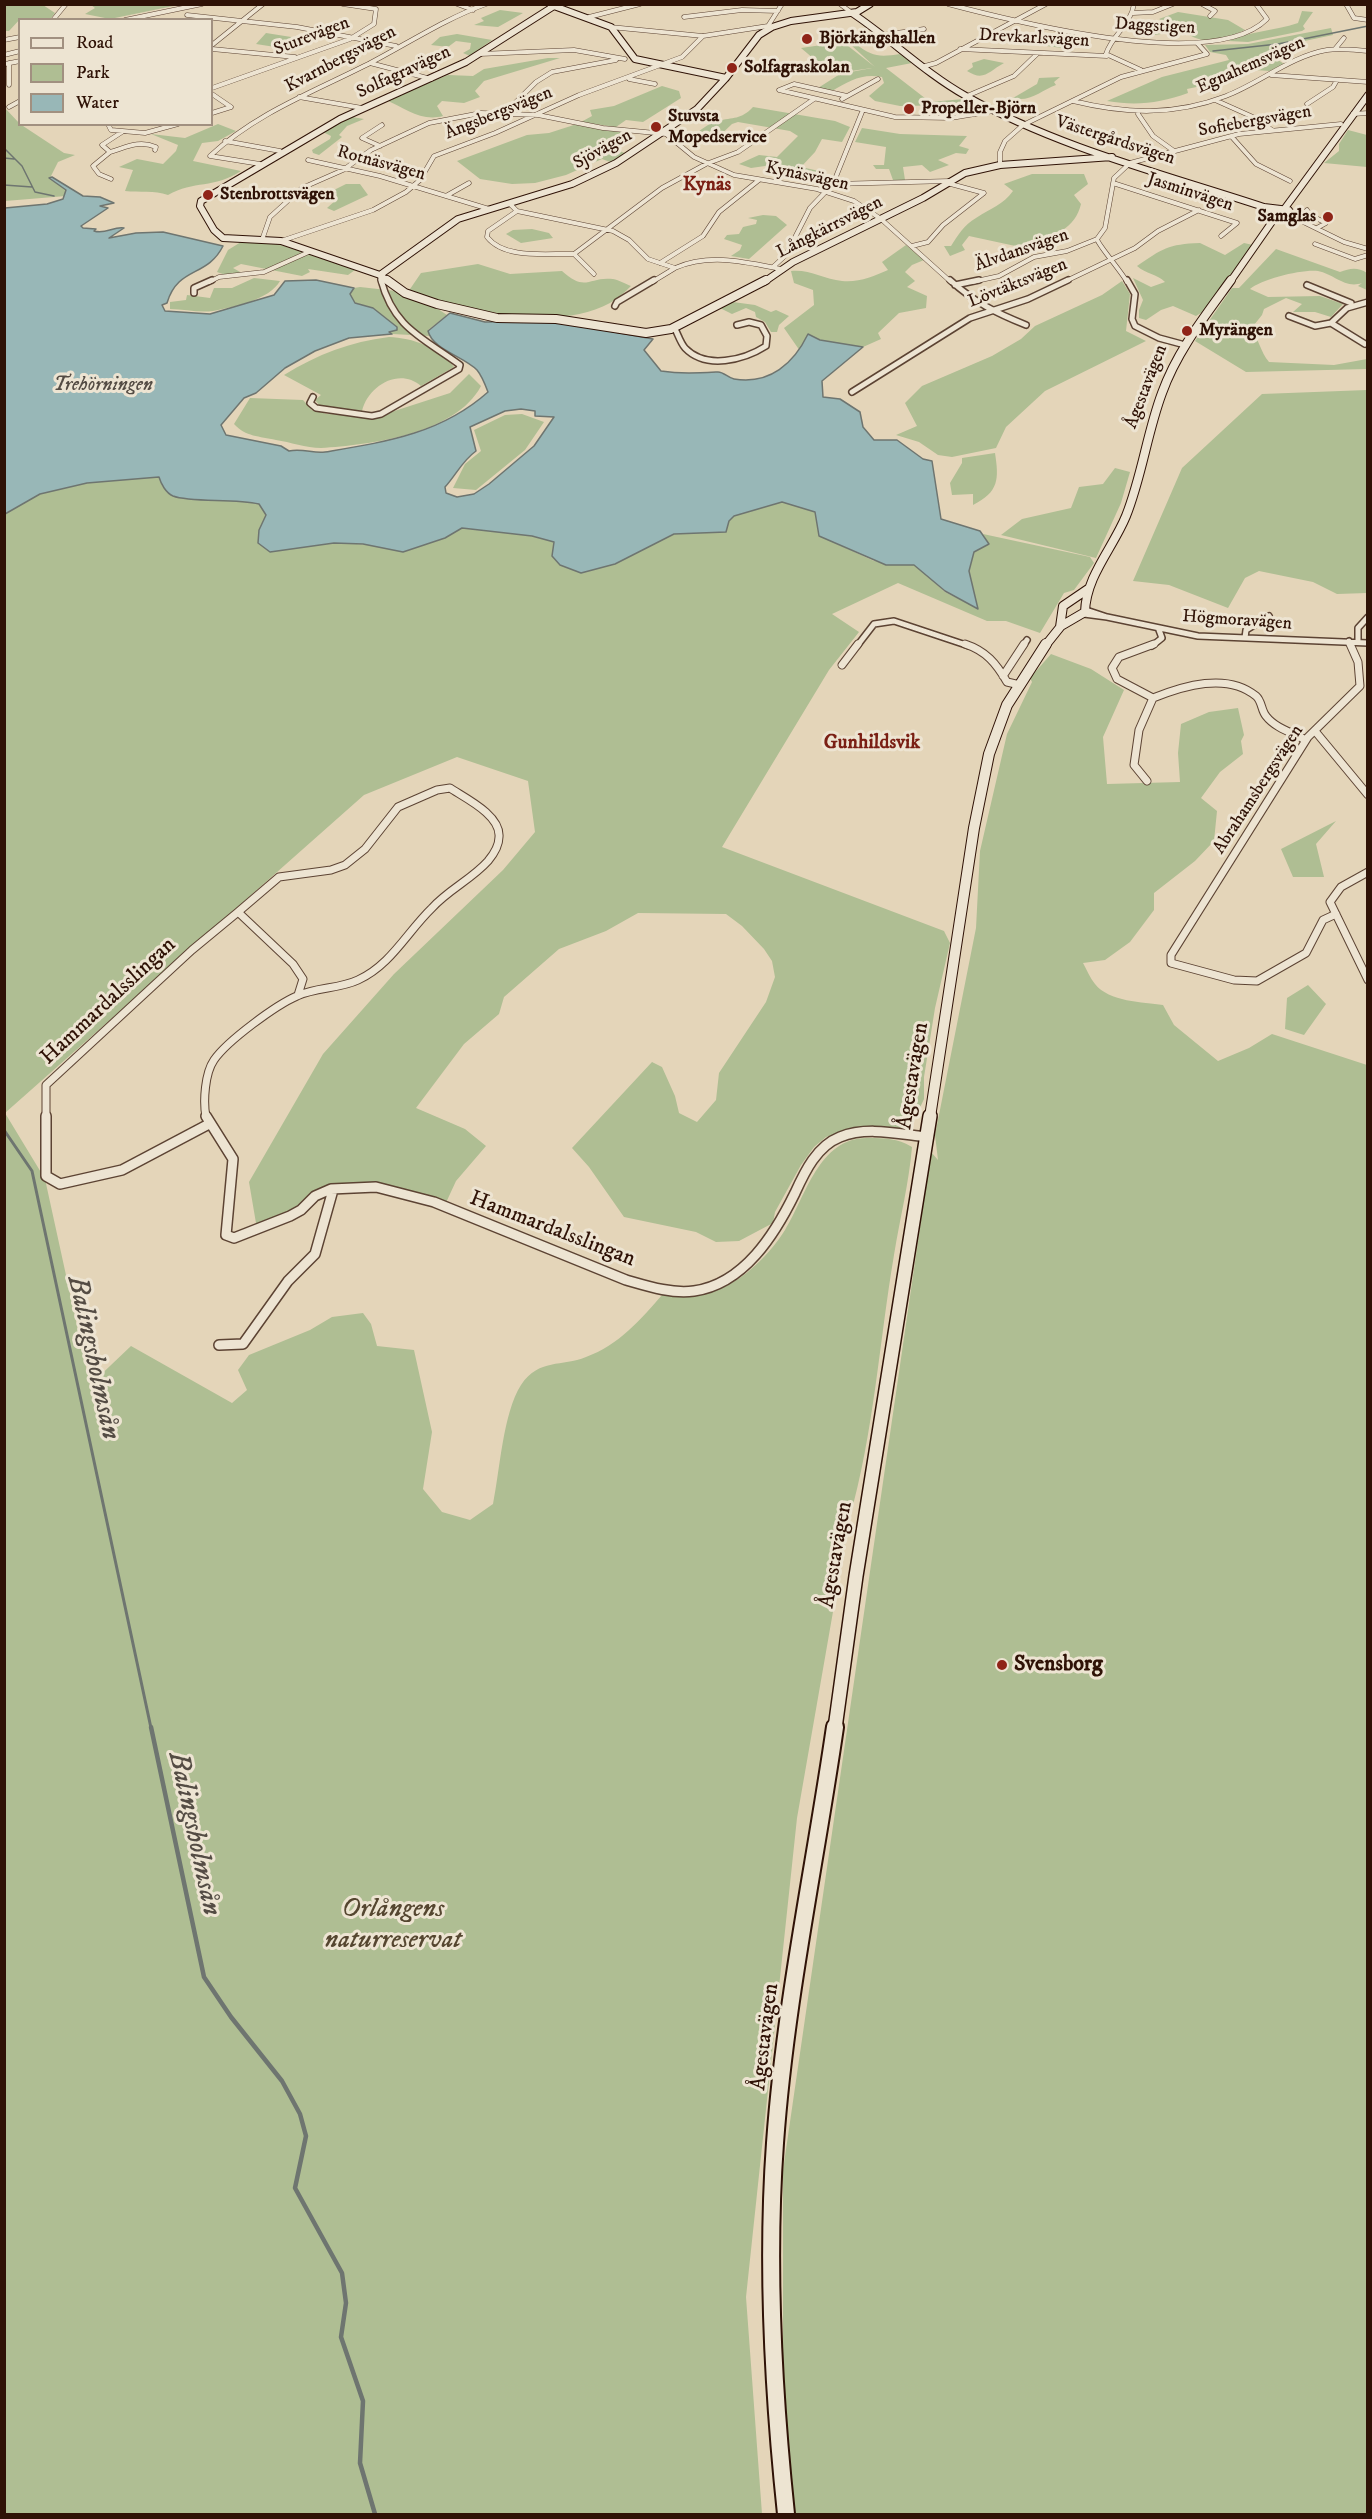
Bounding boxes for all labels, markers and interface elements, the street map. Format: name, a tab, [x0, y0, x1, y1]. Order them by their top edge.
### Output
street label: Sturevägen	[271, 13, 353, 61]
street label: Daggstigen	[1114, 14, 1196, 40]
legend	[18, 18, 213, 126]
street label: Kvarnbergsvägen	[282, 22, 400, 98]
street label: Drevkarlsvägen	[978, 25, 1090, 53]
place label: Björkängshallen	[819, 28, 935, 50]
text: Road	[76, 32, 113, 54]
marker: Björkängshallen	[800, 32, 814, 46]
street label: Egnahemsvägen	[1194, 33, 1308, 99]
street label: Solfagravägen	[354, 42, 454, 104]
place label: Solfagraskolan	[744, 57, 850, 79]
marker: Solfagraskolan	[725, 61, 739, 75]
text: Park	[76, 62, 110, 84]
street label: Ängsbergsvägen	[442, 83, 556, 145]
text: Water	[76, 92, 119, 114]
place label: Propeller-Björn	[921, 98, 1036, 120]
street label: Sofiebergsvägen	[1197, 101, 1313, 143]
marker: Propeller-Björn	[902, 102, 916, 116]
place label: Stuvsta Mopedservice	[668, 106, 767, 148]
street label: Västergårdsvägen	[1053, 112, 1177, 170]
marker: Stuvsta Mopedservice	[649, 120, 663, 134]
street label: Sjövägen	[570, 125, 636, 175]
street label: Rotnäsvägen	[334, 142, 428, 186]
street label: Kynäsvägen	[763, 158, 851, 196]
street label: Jasminvägen	[1144, 169, 1236, 217]
district label: Kynäs	[683, 174, 731, 198]
place label: Stenbrottsvägen	[220, 184, 335, 206]
marker: Stenbrottsvägen	[201, 188, 215, 202]
street label: Långkärrsvägen	[773, 192, 887, 264]
place label: Samglas	[1258, 206, 1316, 228]
marker: Samglas	[1321, 210, 1335, 224]
street label: Älvdansvägen	[972, 225, 1072, 277]
street label: Lövtäktsvägen	[965, 254, 1071, 314]
place label: Myrängen	[1199, 320, 1273, 342]
marker: Myrängen	[1180, 324, 1194, 338]
street label: Ågestavägen	[1121, 342, 1173, 432]
water label: Trehörningen	[53, 374, 153, 398]
street label: Högmoravägen	[1181, 606, 1293, 636]
street label: Abrahamsbergsvägen	[1209, 721, 1309, 859]
district label: Gunhildsvik	[824, 732, 920, 756]
street label: Hammardalsslingan	[36, 933, 182, 1071]
street label: Ågestavägen	[893, 1021, 935, 1131]
street label: Hammardalsslingan	[465, 1186, 639, 1274]
water label: Balingsholmsån	[58, 1273, 126, 1443]
street label: Ågestavägen	[815, 1500, 859, 1610]
place label: Svensborg	[1014, 1652, 1103, 1678]
marker: Svensborg	[995, 1658, 1009, 1672]
water label: Balingsholmsån	[159, 1749, 227, 1919]
park label: Orlångens naturreservat	[324, 1894, 462, 1957]
street label: Ågestavägen	[746, 1982, 786, 2092]

